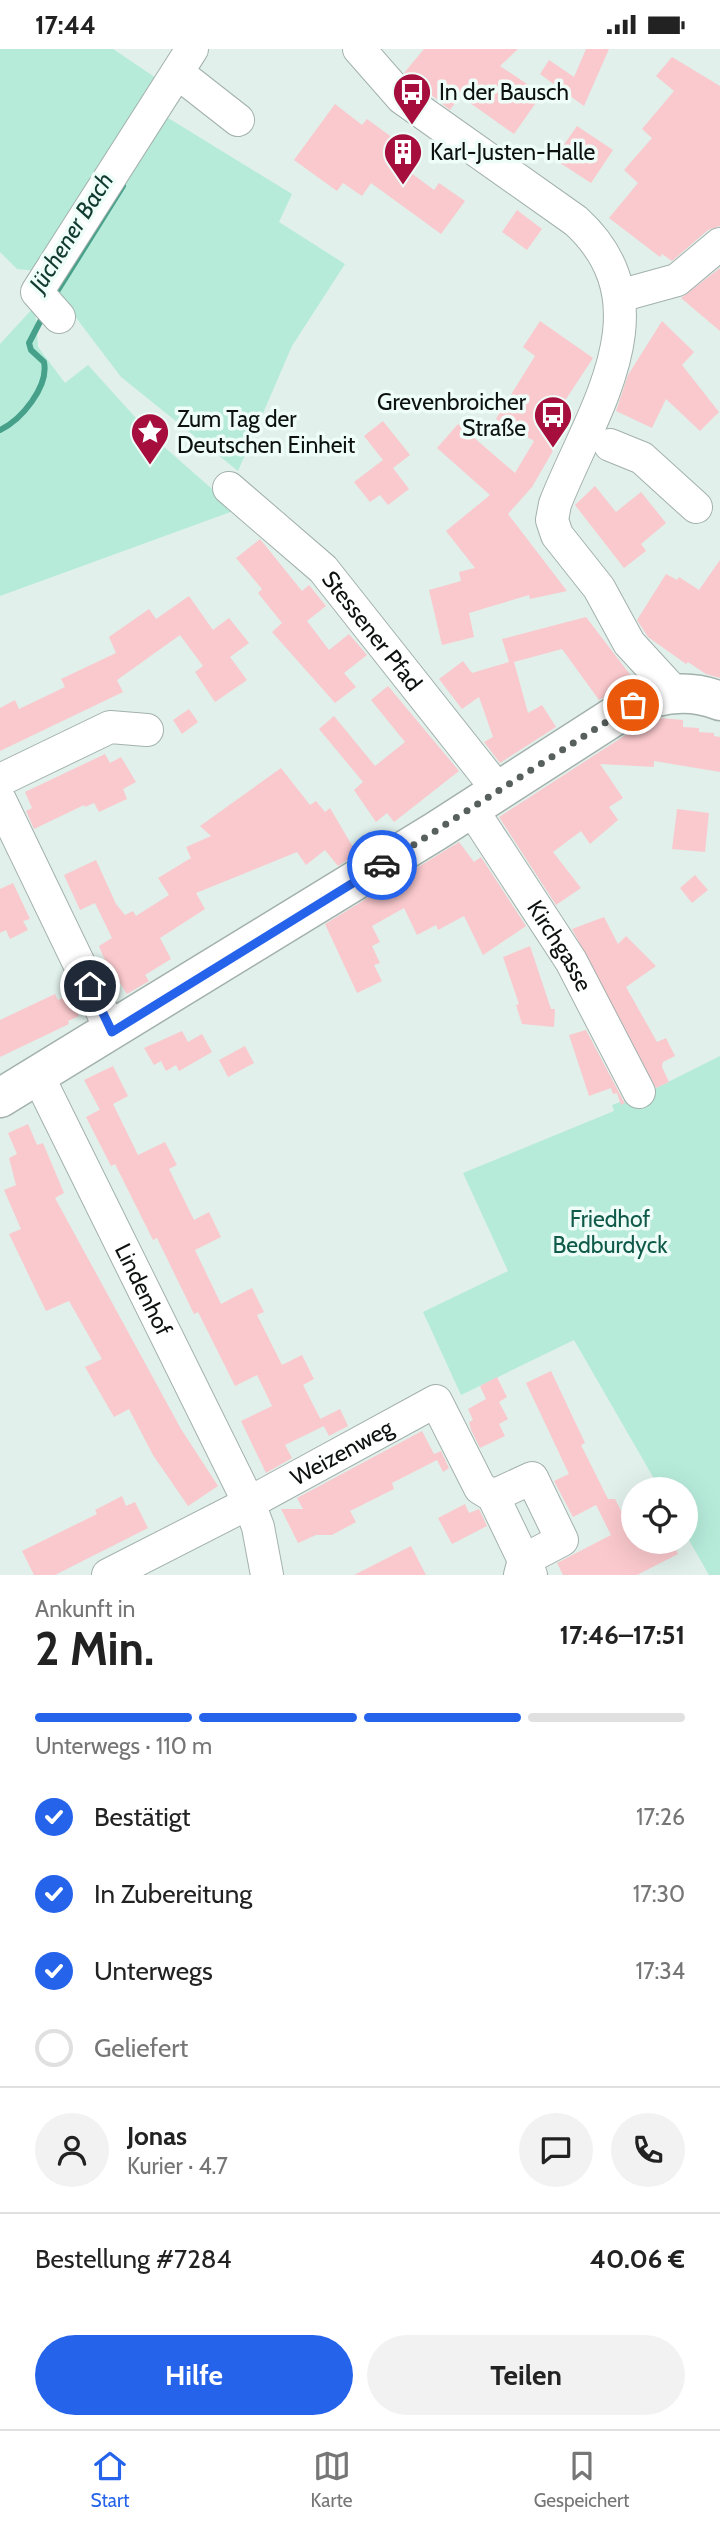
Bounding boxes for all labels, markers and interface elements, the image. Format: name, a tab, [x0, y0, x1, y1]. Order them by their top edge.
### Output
text: 17:44	[35, 9, 96, 41]
bus stop icon: In der Bausch	[391, 71, 433, 126]
place label: In der Bausch	[439, 78, 569, 106]
building icon: Karl-Justen-Halle	[382, 131, 424, 186]
place label: Karl-Justen-Halle	[430, 138, 596, 166]
water label: Jüchener Bach	[22, 167, 119, 299]
place label: Grevenbroicher Straße	[377, 388, 527, 442]
bus stop icon: Grevenbroicher Straße	[532, 394, 574, 449]
place label: Zum Tag der Deutschen Einheit	[177, 405, 355, 459]
place icon: Zum Tag der Deutschen Einheit	[129, 411, 171, 466]
street label: Stessener Pfad	[316, 565, 428, 696]
pin	[603, 675, 663, 735]
icon: bag	[614, 686, 652, 724]
courier	[347, 830, 417, 900]
icon: car	[363, 846, 401, 884]
street label: Kirchgasse	[521, 895, 598, 996]
pin	[60, 956, 120, 1016]
icon: home	[71, 967, 109, 1005]
park label: Friedhof Bedburdyck	[553, 1205, 668, 1259]
street label: Lindenhof	[109, 1239, 178, 1340]
street label: Weizenweg	[286, 1413, 398, 1492]
map controls	[621, 1477, 698, 1554]
button: locate	[621, 1477, 698, 1554]
text: Ankunft in	[35, 1595, 135, 1623]
text: 17:46–17:51	[559, 1619, 685, 1651]
text: 2 Min.	[35, 1621, 154, 1677]
text: Unterwegs · 110 m	[35, 1732, 212, 1760]
icon: check	[35, 1798, 73, 1836]
text: Bestätigt	[94, 1801, 191, 1833]
text: 17:26	[636, 1803, 685, 1831]
icon: check	[35, 1875, 73, 1913]
text: In Zubereitung	[94, 1878, 252, 1910]
text: 17:30	[633, 1880, 685, 1908]
icon: check	[35, 1952, 73, 1990]
text: Unterwegs	[94, 1955, 213, 1987]
text: 17:34	[635, 1957, 685, 1985]
text: Geliefert	[94, 2032, 188, 2064]
button: person	[35, 2113, 109, 2187]
button: chat	[519, 2113, 593, 2187]
button: phone	[611, 2113, 685, 2187]
text: Jonas	[127, 2120, 187, 2152]
text: Kurier · 4.7	[127, 2152, 228, 2180]
text: Bestellung #7284	[35, 2243, 232, 2275]
text: 40.06 €	[590, 2243, 685, 2275]
button: Hilfe	[35, 2335, 353, 2415]
button: Teilen	[367, 2335, 685, 2415]
tab: Start	[91, 2447, 129, 2512]
tab: Karte	[311, 2447, 352, 2512]
tab: Gespeichert	[534, 2447, 629, 2512]

